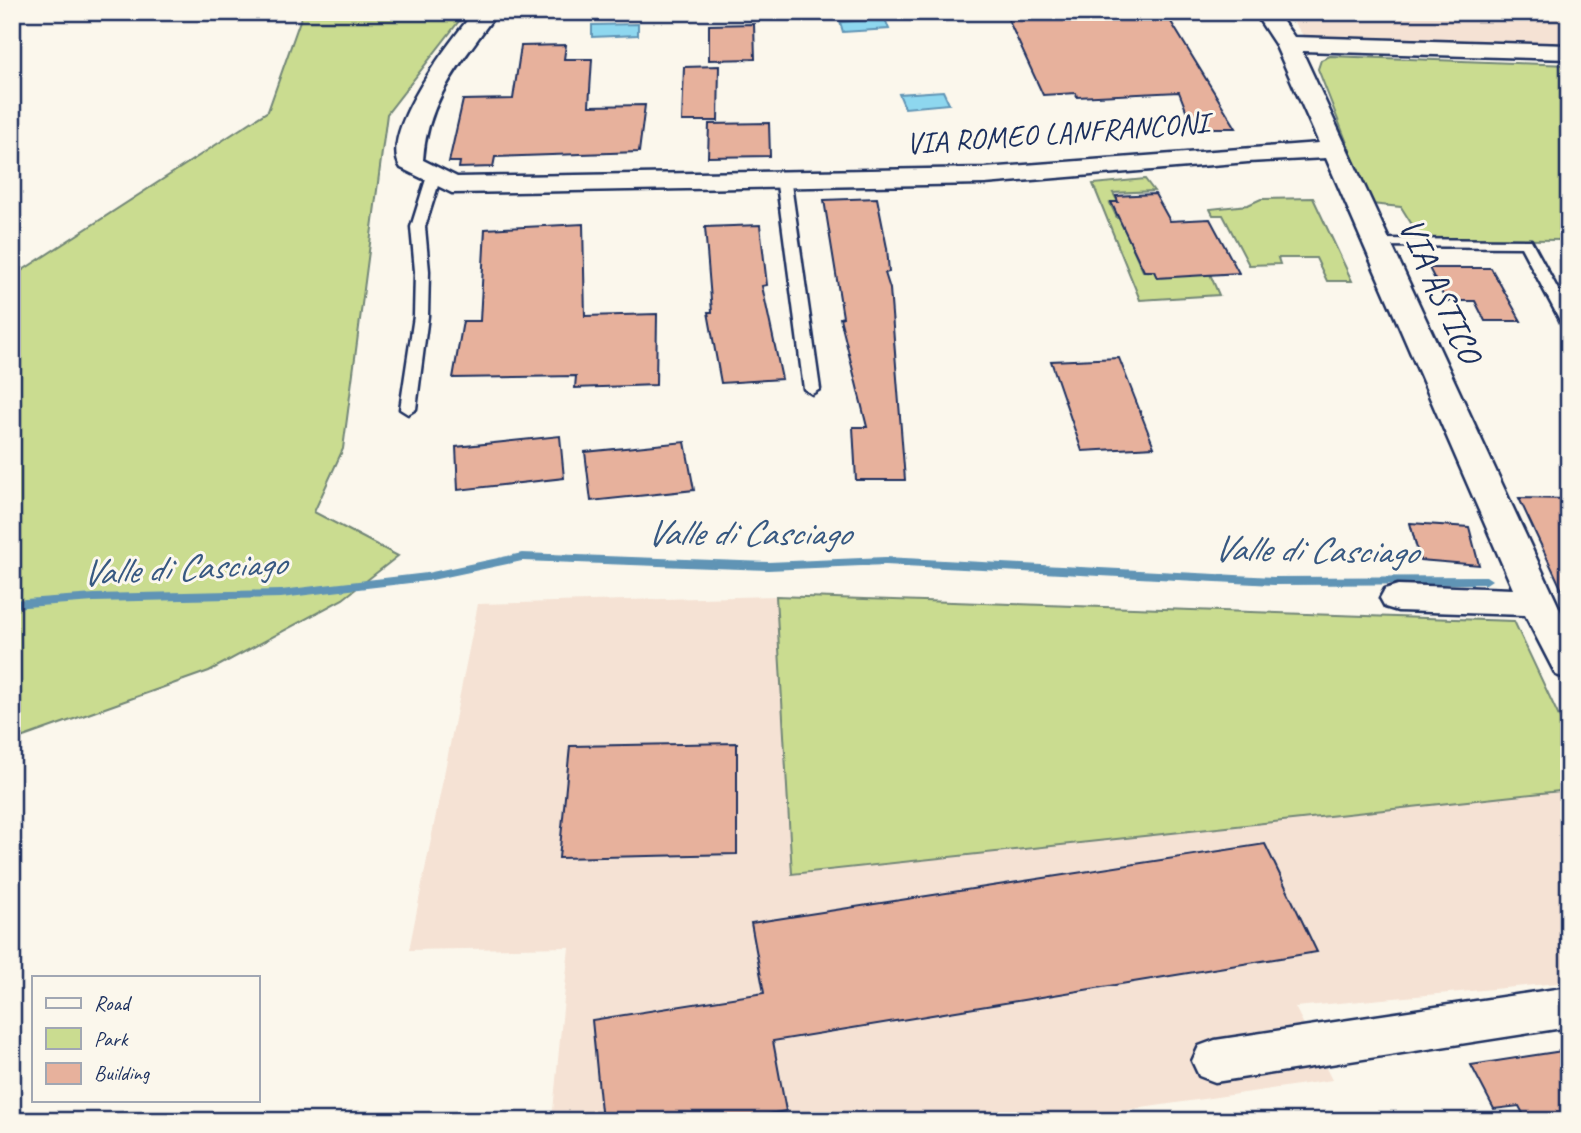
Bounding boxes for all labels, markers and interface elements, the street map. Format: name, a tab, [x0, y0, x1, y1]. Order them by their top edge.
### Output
street label: VIA ROMEO LANFRANCONI	[905, 103, 1215, 163]
street label: VIA ASTICO	[1389, 211, 1494, 373]
water label: Valle di Casciago	[646, 509, 855, 556]
water label: Valle di Casciago	[1213, 524, 1422, 575]
water label: Valle di Casciago	[80, 538, 291, 596]
legend	[32, 976, 259, 1102]
text: Road	[94, 990, 133, 1016]
text: Park	[94, 1026, 129, 1052]
text: Building	[94, 1060, 151, 1086]

